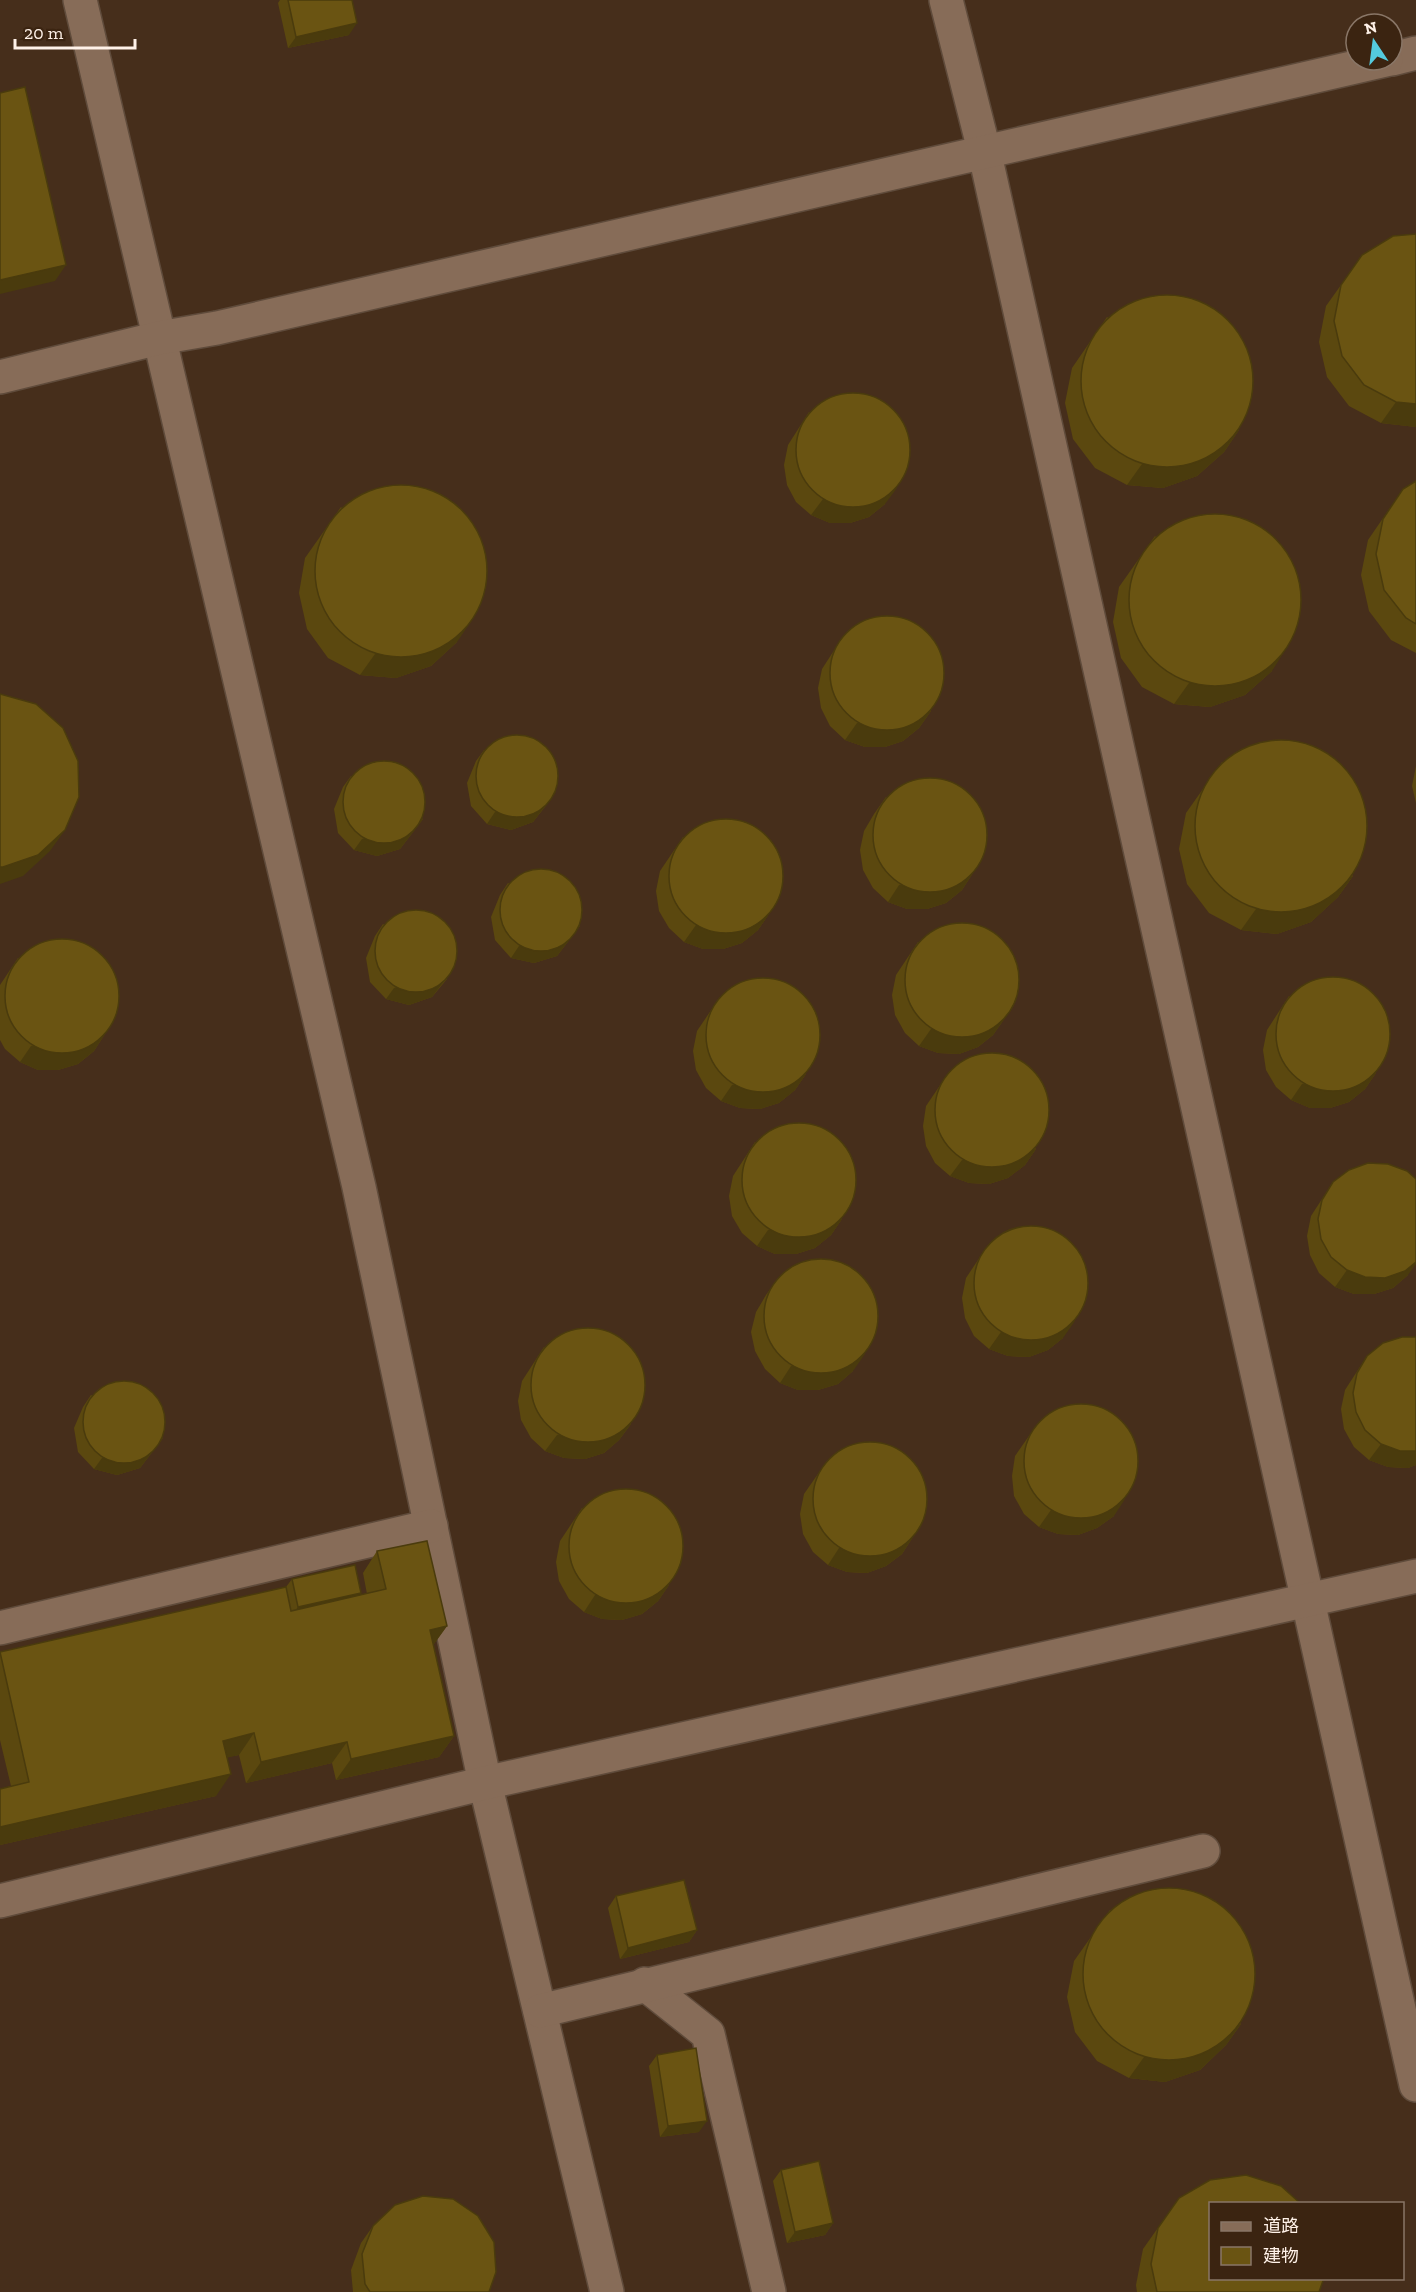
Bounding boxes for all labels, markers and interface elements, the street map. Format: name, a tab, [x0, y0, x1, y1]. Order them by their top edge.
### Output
scale bar	[15, 12, 135, 50]
north arrow	[1344, 12, 1404, 72]
text: N	[1363, 17, 1379, 38]
text: 20 m	[24, 22, 64, 44]
legend	[1209, 2202, 1404, 2280]
text: 道路	[1263, 2215, 1299, 2237]
text: 建物	[1263, 2245, 1299, 2267]

